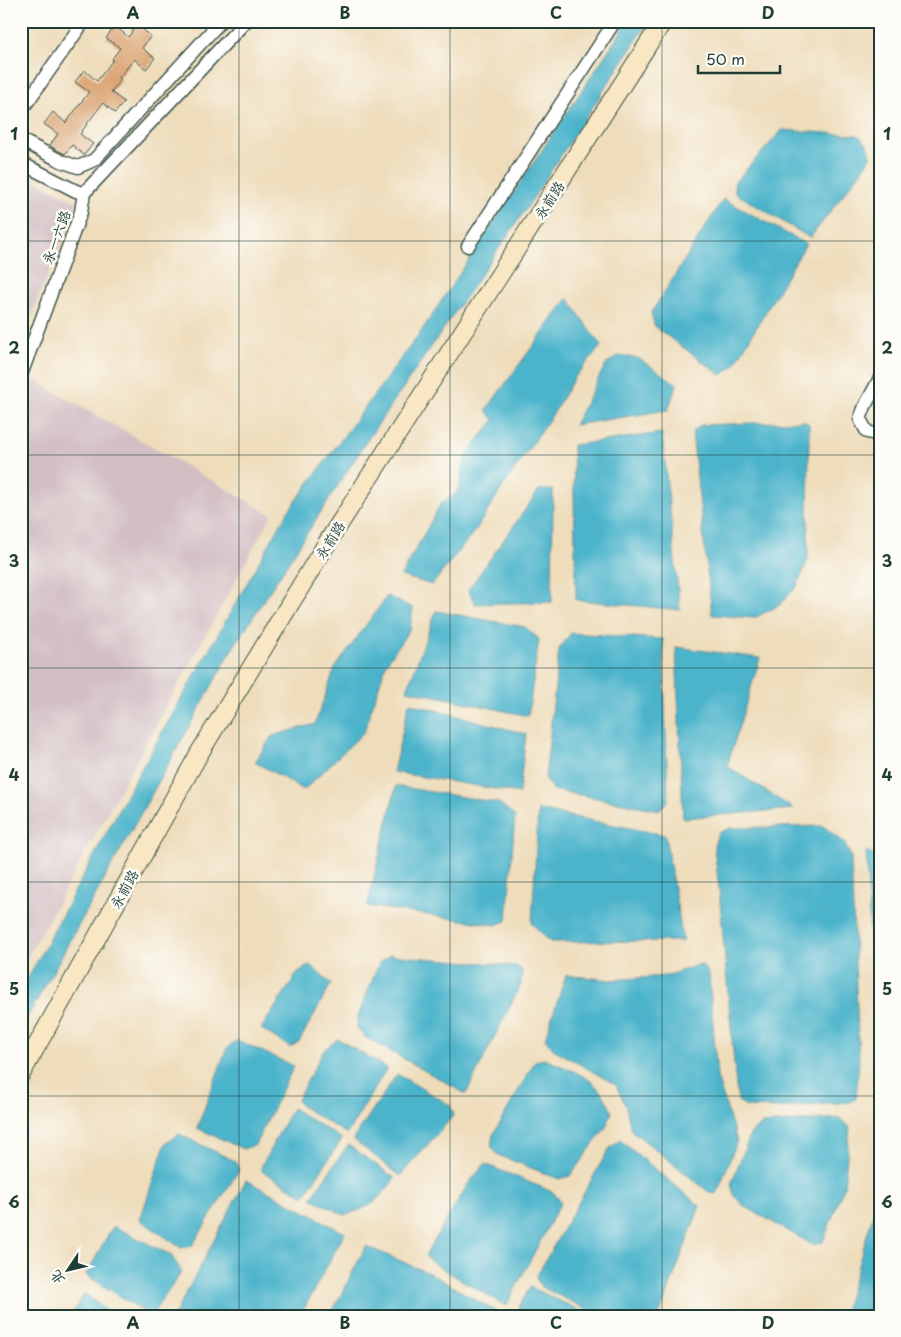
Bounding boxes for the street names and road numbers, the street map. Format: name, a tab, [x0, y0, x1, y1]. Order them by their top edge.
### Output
street label: 永前路	[529, 177, 569, 223]
street label: 永一六路	[37, 207, 75, 267]
street label: 永前路	[310, 517, 350, 563]
street label: 永前路	[105, 866, 143, 912]

